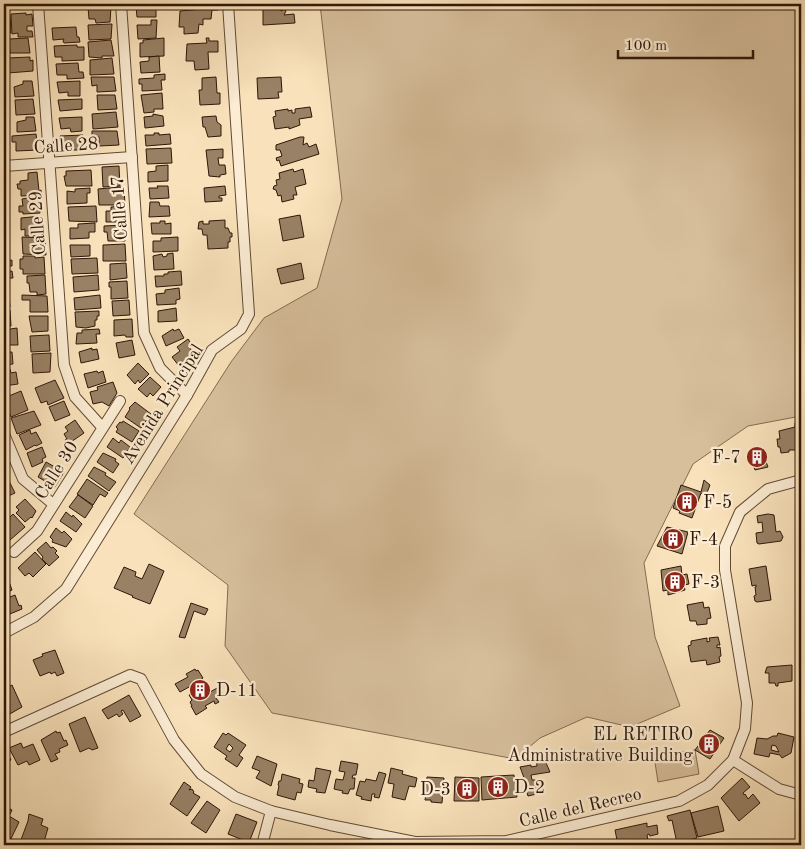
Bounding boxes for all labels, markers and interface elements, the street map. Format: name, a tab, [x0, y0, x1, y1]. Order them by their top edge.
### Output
scale bar	[618, 28, 752, 60]
text: 100 m	[625, 39, 667, 54]
street label: Calle 28	[33, 135, 99, 157]
street label: Calle 17	[109, 175, 131, 241]
street label: Calle 29	[27, 190, 49, 256]
street label: Avenida Principal	[119, 341, 207, 468]
street label: Calle 30	[32, 438, 82, 503]
building icon: F-7	[745, 445, 769, 469]
place label: F-7	[712, 449, 741, 467]
building icon: F-5	[675, 490, 699, 514]
place label: F-5	[703, 494, 732, 512]
building icon: F-4	[661, 527, 685, 551]
place label: F-4	[689, 531, 718, 549]
building icon: F-3	[663, 570, 687, 594]
place label: F-3	[691, 574, 720, 592]
building icon: D-11	[188, 678, 212, 702]
place label: D-11	[216, 682, 258, 700]
place label: EL RETIRO Administrative Building	[507, 726, 693, 765]
building icon: EL RETIRO Administrative Building	[697, 732, 721, 756]
building icon: D-2	[486, 775, 510, 799]
building icon: D-3	[455, 777, 479, 801]
place label: D-2	[514, 779, 545, 797]
place label: D-3	[420, 781, 451, 799]
street label: Calle del Recreo	[517, 785, 643, 831]

